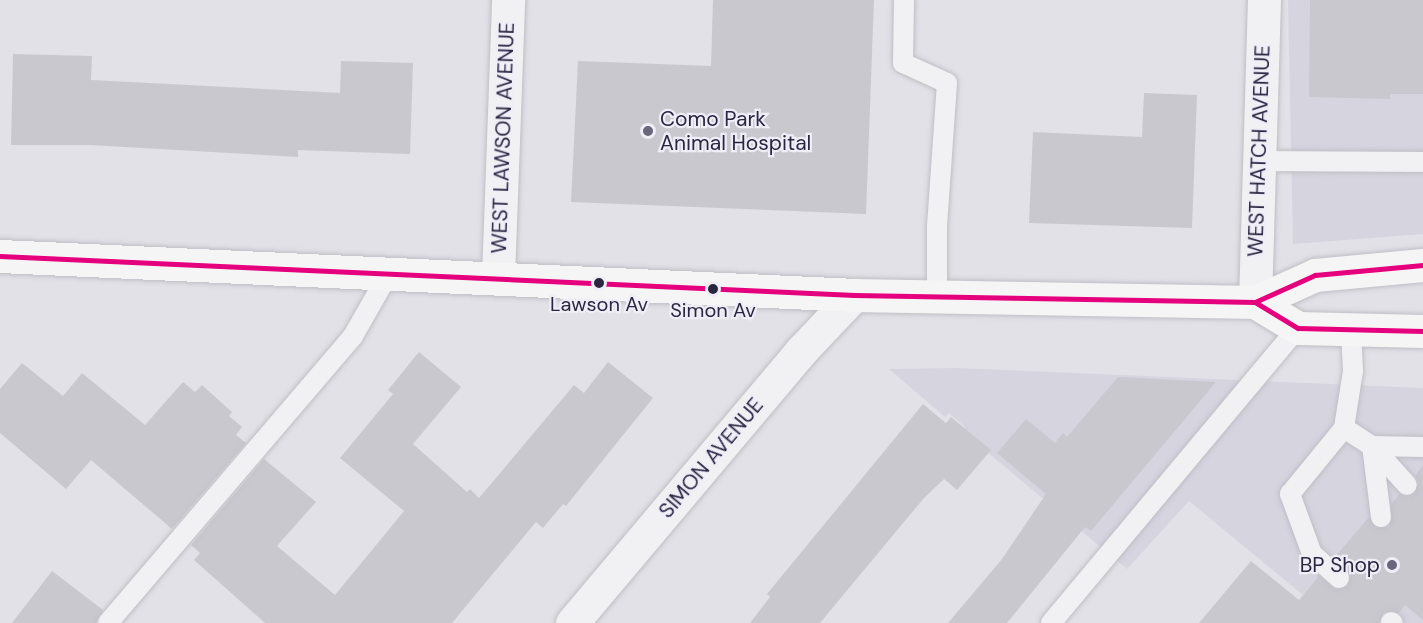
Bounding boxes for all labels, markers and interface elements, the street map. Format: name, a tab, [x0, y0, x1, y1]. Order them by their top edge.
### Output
street label: WEST LAWSON AVENUE	[486, 22, 520, 254]
street label: WEST HATCH AVENUE	[1243, 45, 1275, 257]
place label: Como Park Animal Hospital	[660, 106, 811, 156]
marker: Como Park Animal Hospital	[641, 124, 655, 138]
marker: Lawson Av	[593, 277, 605, 289]
marker: Simon Av	[707, 283, 719, 295]
place label: Lawson Av	[550, 292, 648, 316]
place label: Simon Av	[670, 298, 756, 322]
street label: SIMON AVENUE	[653, 393, 769, 523]
place label: BP Shop	[1300, 552, 1380, 578]
marker: BP Shop	[1385, 558, 1399, 572]

